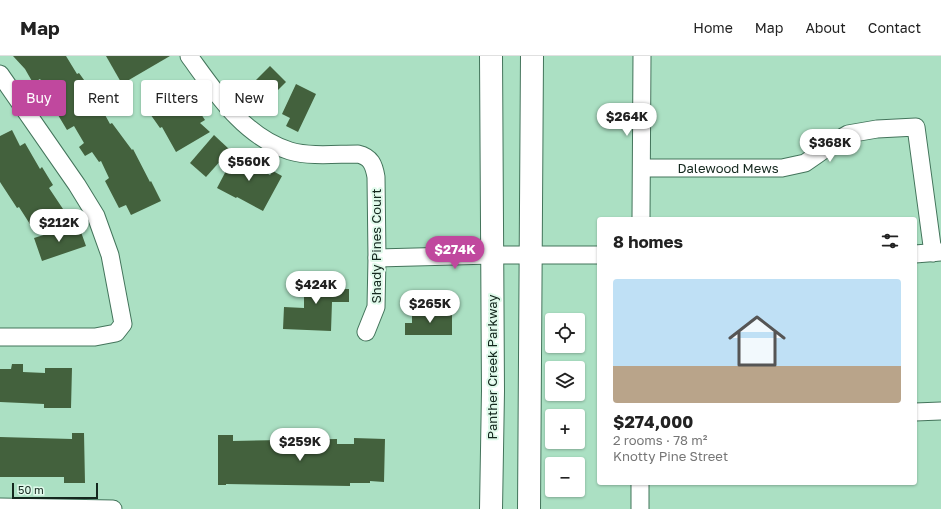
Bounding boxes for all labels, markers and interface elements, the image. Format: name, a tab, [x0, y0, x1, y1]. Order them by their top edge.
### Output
text: Map	[20, 16, 60, 39]
text: Home	[693, 19, 733, 36]
text: Map	[755, 19, 783, 36]
text: About	[805, 19, 846, 36]
text: Contact	[868, 19, 921, 36]
chip: Buy	[12, 80, 66, 116]
chip: Rent	[74, 80, 133, 116]
chip: Filters	[141, 80, 212, 116]
chip: New	[220, 80, 278, 116]
pin: $264K	[599, 103, 655, 137]
text: $264K	[606, 108, 648, 124]
pin: $368K	[802, 129, 858, 163]
text: $368K	[809, 134, 851, 150]
pin: $560K	[221, 148, 277, 182]
text: $560K	[228, 153, 270, 169]
street label: Dalewood Mews	[677, 160, 779, 176]
street label: Shady Pines Court	[368, 189, 384, 303]
pin: $212K	[31, 209, 87, 243]
text: $212K	[39, 214, 79, 230]
icon: filters	[879, 230, 901, 252]
text: 8 homes	[613, 231, 683, 252]
pin: $274K	[427, 236, 483, 270]
text: $274K	[434, 241, 476, 257]
pin: $424K	[288, 271, 344, 305]
text: $424K	[295, 276, 337, 292]
pin: $265K	[402, 290, 458, 324]
street label: Panther Creek Parkway	[484, 294, 500, 440]
text: $265K	[409, 295, 451, 311]
icon: home	[721, 305, 793, 377]
map controls	[545, 313, 585, 497]
button: locate	[545, 313, 585, 353]
button: layers	[545, 361, 585, 401]
button: +	[545, 409, 585, 449]
text: $274,000	[613, 411, 693, 432]
pin: $259K	[272, 428, 328, 462]
text: 2 rooms · 78 m²	[613, 432, 707, 448]
text: $259K	[279, 433, 321, 449]
text: Knotty Pine Street	[613, 448, 728, 464]
button: −	[545, 457, 585, 497]
scale bar	[12, 481, 98, 500]
text: 50 m	[18, 483, 44, 496]

